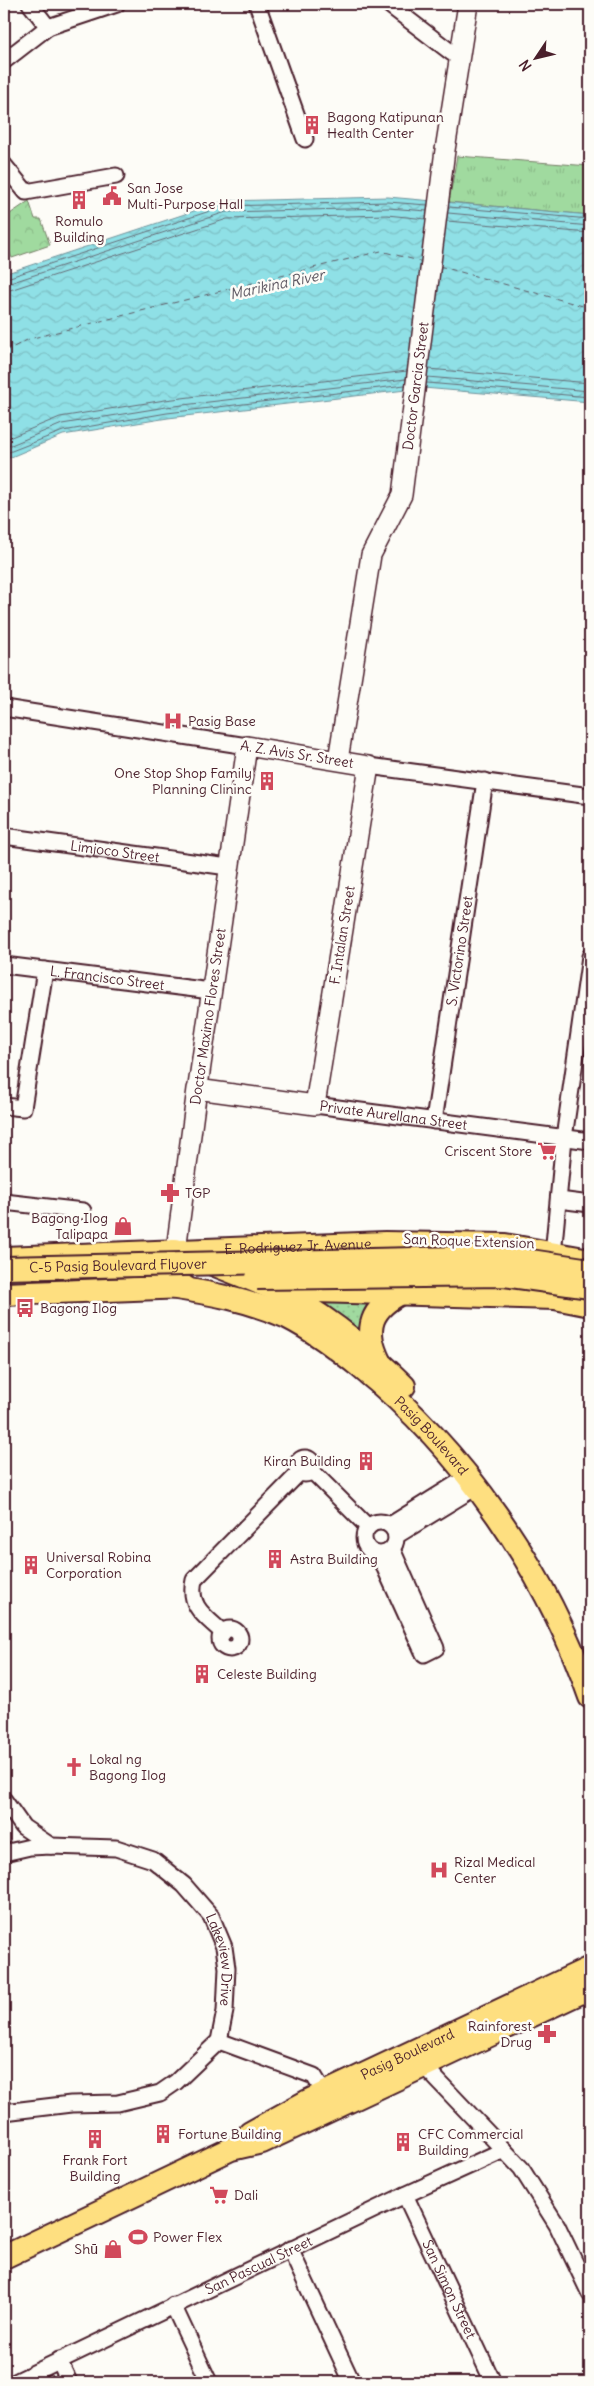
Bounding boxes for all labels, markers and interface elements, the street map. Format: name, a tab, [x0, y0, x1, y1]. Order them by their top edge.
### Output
north arrow	[512, 32, 562, 82]
text: N	[515, 56, 536, 75]
place label: Bagong Katipunan Health Center	[327, 108, 444, 142]
building icon: Bagong Katipunan Health Center	[301, 114, 323, 136]
place label: San Jose Multi-Purpose Hall	[127, 179, 243, 213]
public building icon: San Jose Multi-Purpose Hall	[101, 185, 123, 207]
building icon: Romulo Building	[68, 189, 90, 211]
place label: Romulo Building	[54, 212, 104, 246]
water label: Marikina River	[228, 264, 328, 303]
street label: Doctor Garcia Street	[399, 320, 433, 451]
hospital icon: Pasig Base	[162, 710, 184, 732]
place label: Pasig Base	[188, 712, 256, 730]
street label: A. Z. Avis Sr. Street	[239, 736, 355, 772]
place label: One Stop Shop Family Planning Clininc	[114, 764, 252, 798]
building icon: One Stop Shop Family Planning Clininc	[256, 770, 278, 792]
street label: Limjoco Street	[69, 836, 161, 866]
street label: F. Intalan Street	[325, 884, 359, 986]
street label: S. Victorino Street	[442, 894, 477, 1007]
street label: Doctor Maximo Flores Street	[186, 927, 230, 1106]
street label: L. Francisco Street	[49, 962, 166, 994]
street label: Private Aurellana Street	[318, 1097, 468, 1134]
supermarket icon: Criscent Store	[536, 1140, 558, 1162]
place label: Criscent Store	[444, 1142, 532, 1160]
pharmacy icon: TGP	[159, 1182, 181, 1204]
place label: TGP	[185, 1184, 210, 1202]
place label: Bagong Ilog Talipapa	[31, 1209, 108, 1243]
shop icon: Bagong Ilog Talipapa	[112, 1215, 134, 1237]
street label: San Roque Extension	[403, 1230, 535, 1252]
street label: E. Rodriguez Jr. Avenue	[224, 1235, 372, 1258]
street label: C-5 Pasig Boulevard Flyover	[29, 1255, 207, 1276]
bus stop icon: Bagong Ilog	[14, 1297, 36, 1319]
place label: Bagong Ilog	[40, 1299, 117, 1317]
street label: Pasig Boulevard	[390, 1392, 472, 1479]
building icon: Kiran Building	[355, 1450, 377, 1472]
place label: Kiran Building	[263, 1452, 351, 1470]
place label: Universal Robina Corporation	[46, 1548, 151, 1582]
building icon: Astra Building	[264, 1548, 286, 1570]
place label: Astra Building	[290, 1550, 378, 1568]
building icon: Universal Robina Corporation	[20, 1554, 42, 1576]
building icon: Celeste Building	[191, 1663, 213, 1685]
place label: Celeste Building	[217, 1665, 317, 1683]
place label: Lokal ng Bagong Ilog	[89, 1750, 166, 1784]
church icon: Lokal ng Bagong Ilog	[63, 1756, 85, 1778]
place label: Rizal Medical Center	[454, 1853, 535, 1887]
hospital icon: Rizal Medical Center	[428, 1859, 450, 1881]
street label: Lakeview Drive	[202, 1911, 236, 2007]
place label: Rainforest Drug	[468, 2017, 532, 2051]
pharmacy icon: Rainforest Drug	[536, 2023, 558, 2045]
street label: Pasig Boulevard	[358, 2024, 457, 2084]
building icon: Fortune Building	[152, 2123, 174, 2145]
place label: Fortune Building	[178, 2125, 282, 2143]
place label: CFC Commercial Building	[418, 2125, 524, 2159]
building icon: Frank Fort Building	[84, 2128, 106, 2150]
building icon: CFC Commercial Building	[392, 2131, 414, 2153]
place label: Frank Fort Building	[62, 2151, 128, 2185]
supermarket icon: Dali	[208, 2184, 230, 2206]
place label: Dali	[234, 2186, 258, 2204]
sports icon: Power Flex	[127, 2226, 149, 2248]
place label: Power Flex	[153, 2228, 222, 2246]
street label: San Pascual Street	[202, 2232, 315, 2299]
street label: San Simon Street	[418, 2237, 480, 2342]
shop icon: Shū	[102, 2238, 124, 2260]
place label: Shū	[74, 2240, 98, 2258]

